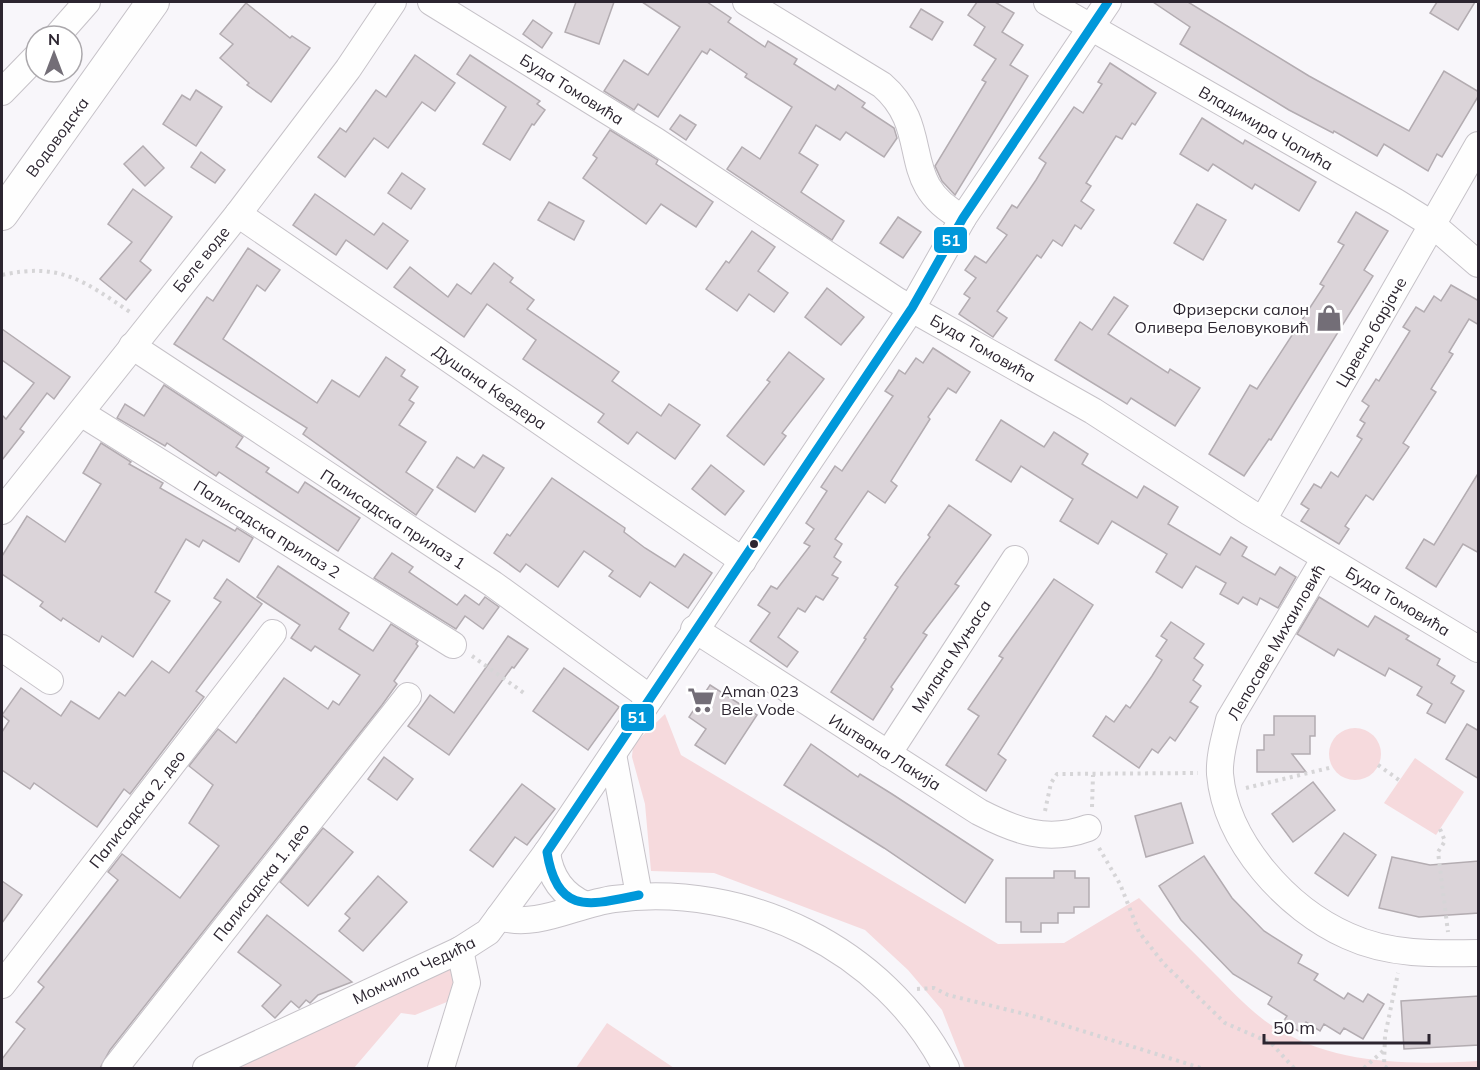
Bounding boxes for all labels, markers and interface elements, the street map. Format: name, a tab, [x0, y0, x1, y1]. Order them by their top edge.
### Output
north arrow	[24, 24, 84, 84]
text: N	[48, 29, 60, 49]
street label: Буда Томовића	[516, 49, 628, 129]
street label: Владимира Чопића	[1195, 81, 1337, 175]
street label: Водоводска	[21, 93, 93, 181]
street label: Беле воде	[168, 222, 234, 296]
line badge: 51	[933, 226, 968, 254]
text: 51	[941, 230, 961, 250]
street label: Црвено барјаче	[1331, 273, 1411, 391]
place label: Фризерски салон Оливера Беловуковић	[1135, 299, 1309, 337]
shop icon: Фризерски салон Оливера Беловуковић	[1314, 303, 1344, 333]
street label: Буда Томовића	[927, 310, 1039, 386]
street label: Душана Кведера	[429, 340, 551, 434]
street label: Палисадска прилаз 1	[317, 465, 469, 573]
street label: Палисадска прилаз 2	[190, 476, 344, 582]
unlabelled marker	[748, 538, 760, 550]
street label: Лепосаве Михаиловић	[1223, 560, 1329, 724]
street label: Буда Томовића	[1342, 562, 1454, 640]
street label: Милана Муњаса	[907, 596, 995, 716]
place label: Aman 023 Bele Vode	[721, 681, 799, 719]
supermarket icon: Aman 023 Bele Vode	[686, 685, 716, 715]
line badge: 51	[620, 703, 655, 732]
text: 51	[627, 707, 647, 727]
street label: Иштвана Лакија	[825, 710, 945, 794]
street label: Палисадска 2. део	[85, 746, 189, 872]
street label: Палисадска 1. део	[209, 819, 313, 945]
street label: Момчила Чедића	[349, 932, 479, 1008]
scale bar	[1264, 1007, 1429, 1045]
text: 50 m	[1273, 1016, 1315, 1039]

